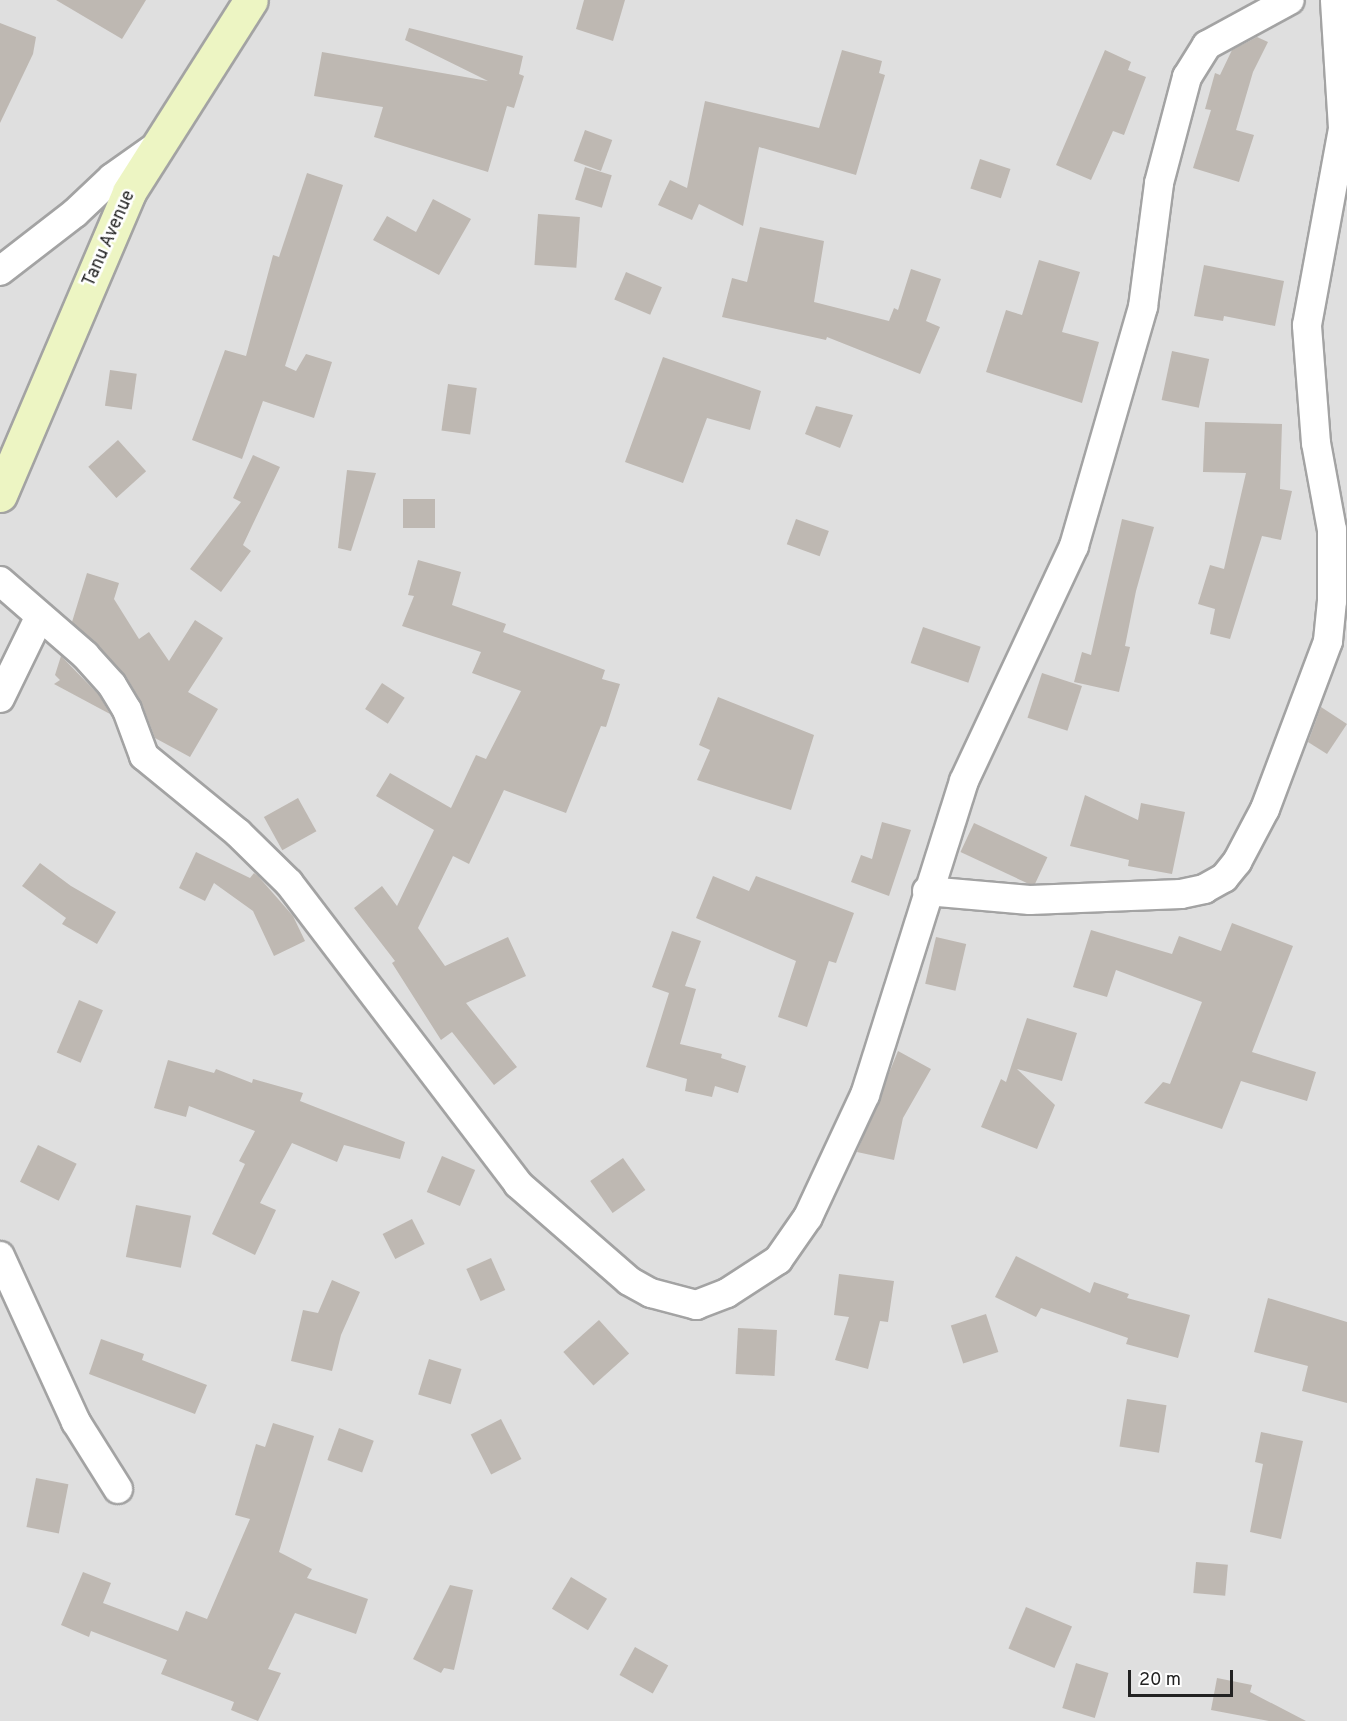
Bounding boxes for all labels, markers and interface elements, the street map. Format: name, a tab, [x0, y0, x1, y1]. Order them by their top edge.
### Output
street label: Tanu Avenue	[79, 187, 141, 291]
scale bar	[1131, 1658, 1236, 1696]
text: 20 m	[1139, 1669, 1181, 1692]

